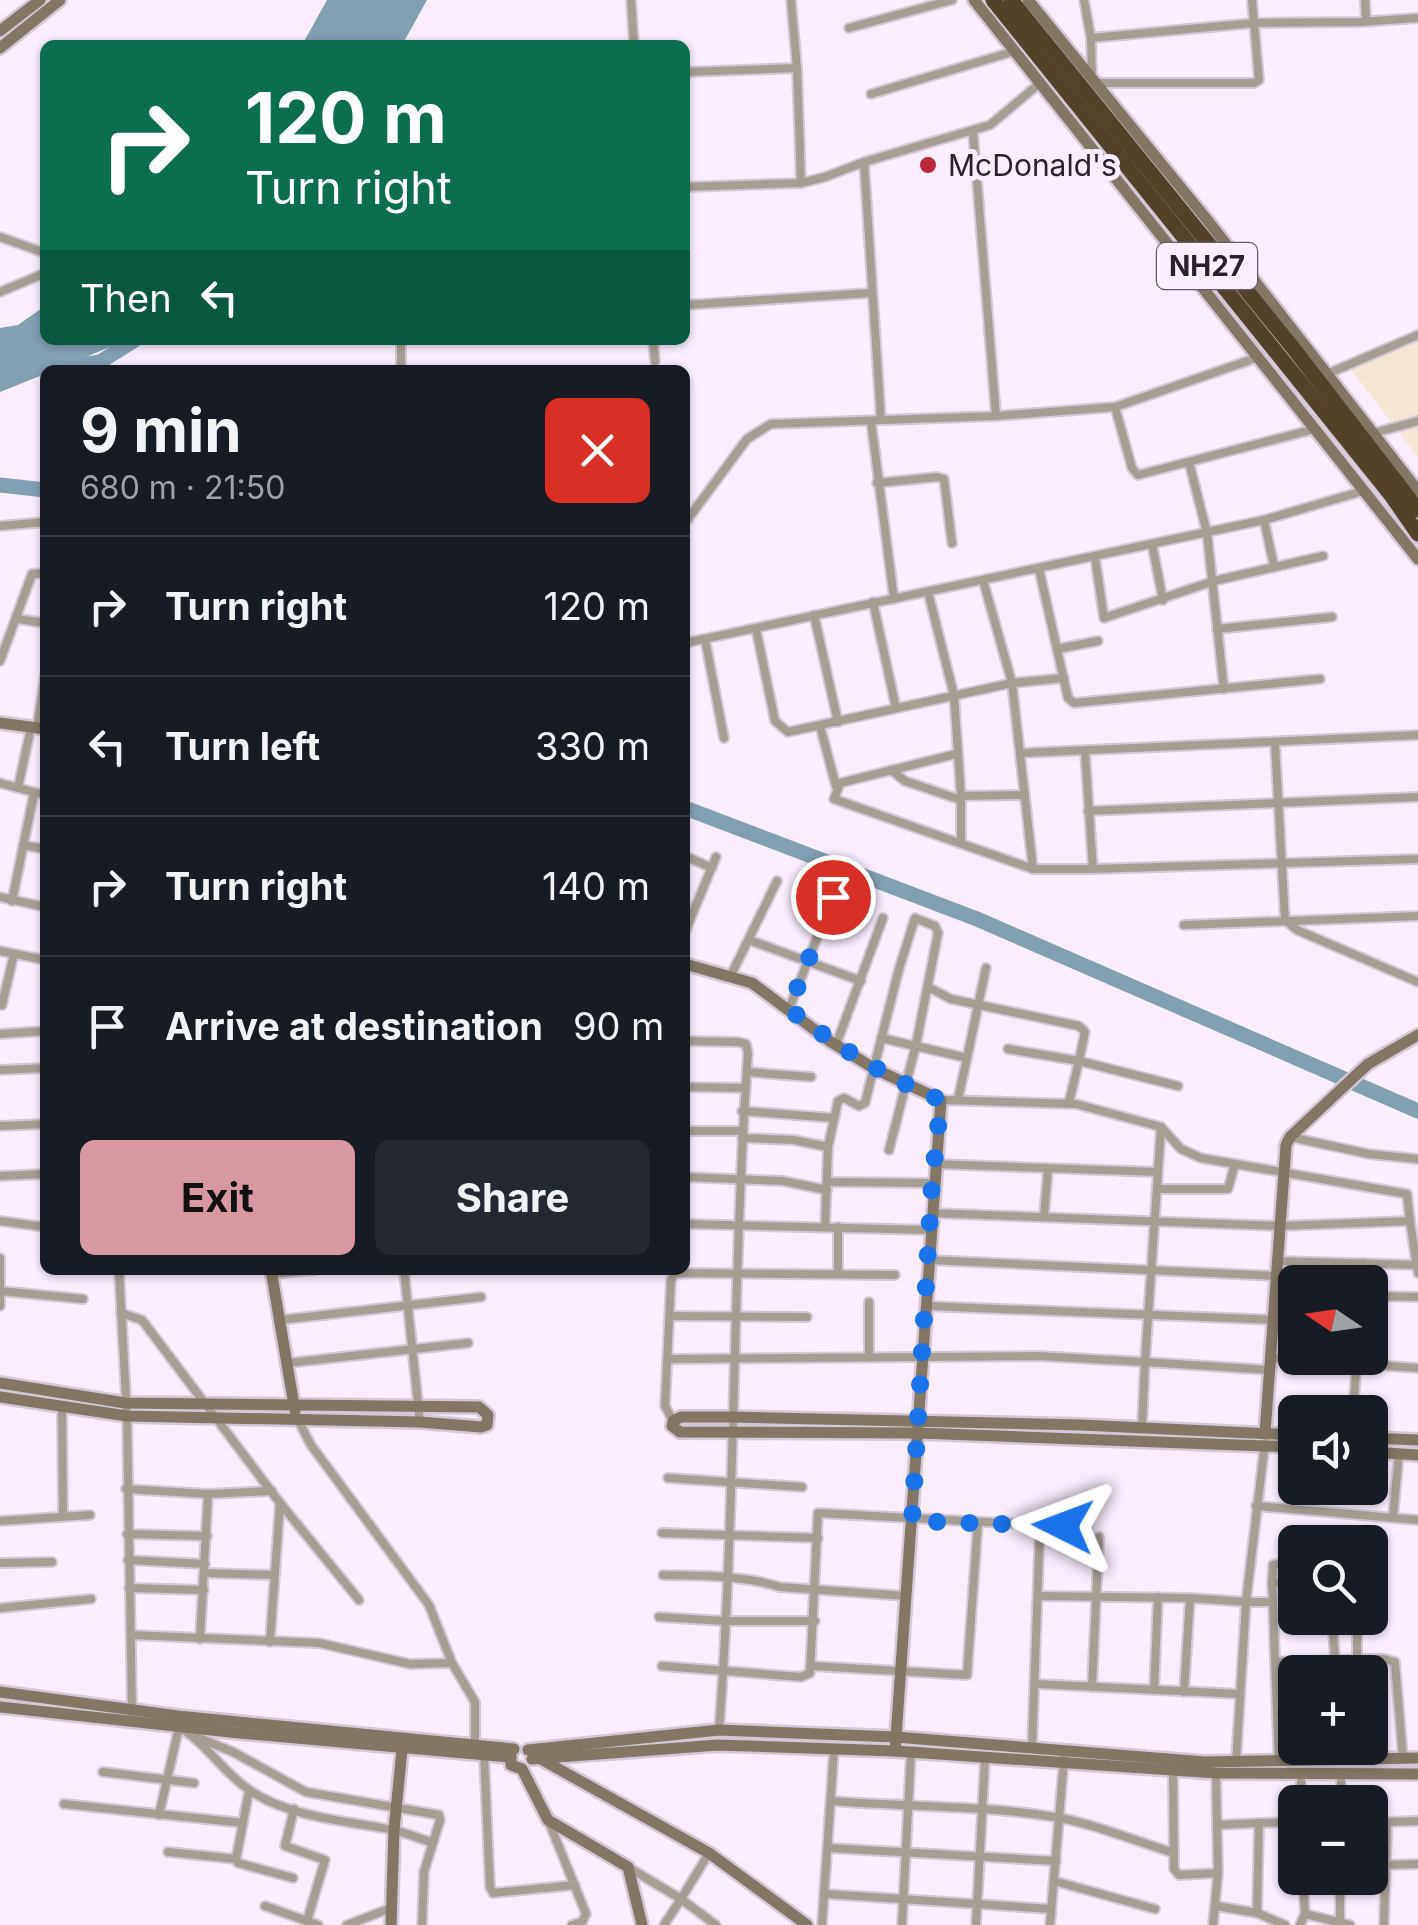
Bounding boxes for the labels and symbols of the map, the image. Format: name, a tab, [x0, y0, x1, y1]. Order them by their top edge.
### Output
place label: McDonald's	[948, 147, 1117, 183]
marker: McDonald's	[917, 154, 939, 176]
road number: NH27	[1157, 243, 1257, 289]
pin	[791, 855, 876, 940]
north arrow	[1278, 1265, 1388, 1375]
position arrow	[1011, 1474, 1115, 1578]

